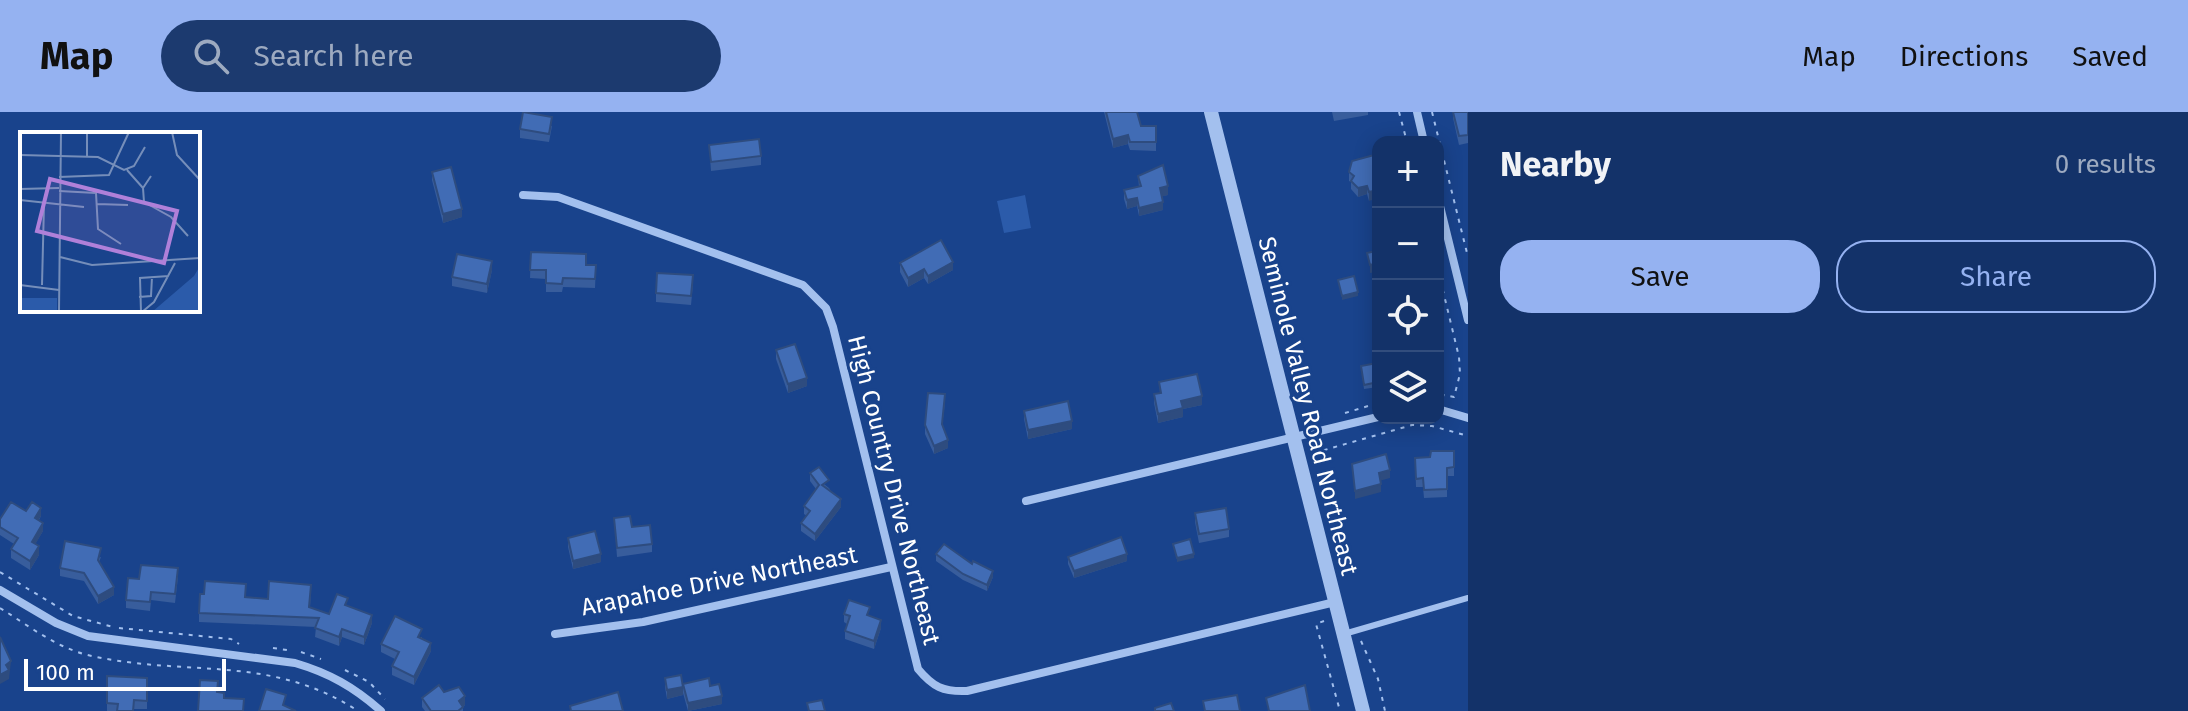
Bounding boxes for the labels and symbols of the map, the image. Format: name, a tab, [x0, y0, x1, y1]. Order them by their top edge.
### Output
inset map	[20, 132, 200, 312]
street label: Seminole Valley Road Northeast	[1252, 234, 1364, 578]
street label: High Country Drive Northeast	[842, 332, 946, 648]
street label: Arapahoe Drive Northeast	[579, 540, 860, 621]
scale bar	[24, 655, 226, 691]

